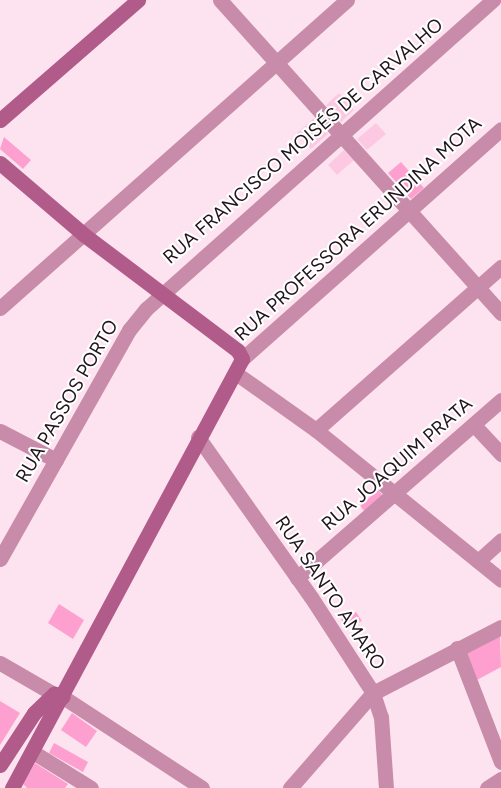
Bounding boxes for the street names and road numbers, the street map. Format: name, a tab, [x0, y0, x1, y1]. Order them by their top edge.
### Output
street label: RUA FRANCISCO MOISÉS DE CARVALHO	[158, 13, 448, 269]
street label: RUA PROFESSORA ERUNDINA MOTA	[230, 112, 486, 346]
street label: RUA PASSOS PORTO	[11, 316, 123, 486]
street label: RUA JOAQUIM PRATA	[317, 392, 477, 536]
street label: RUA SANTO AMARO	[270, 512, 390, 674]

